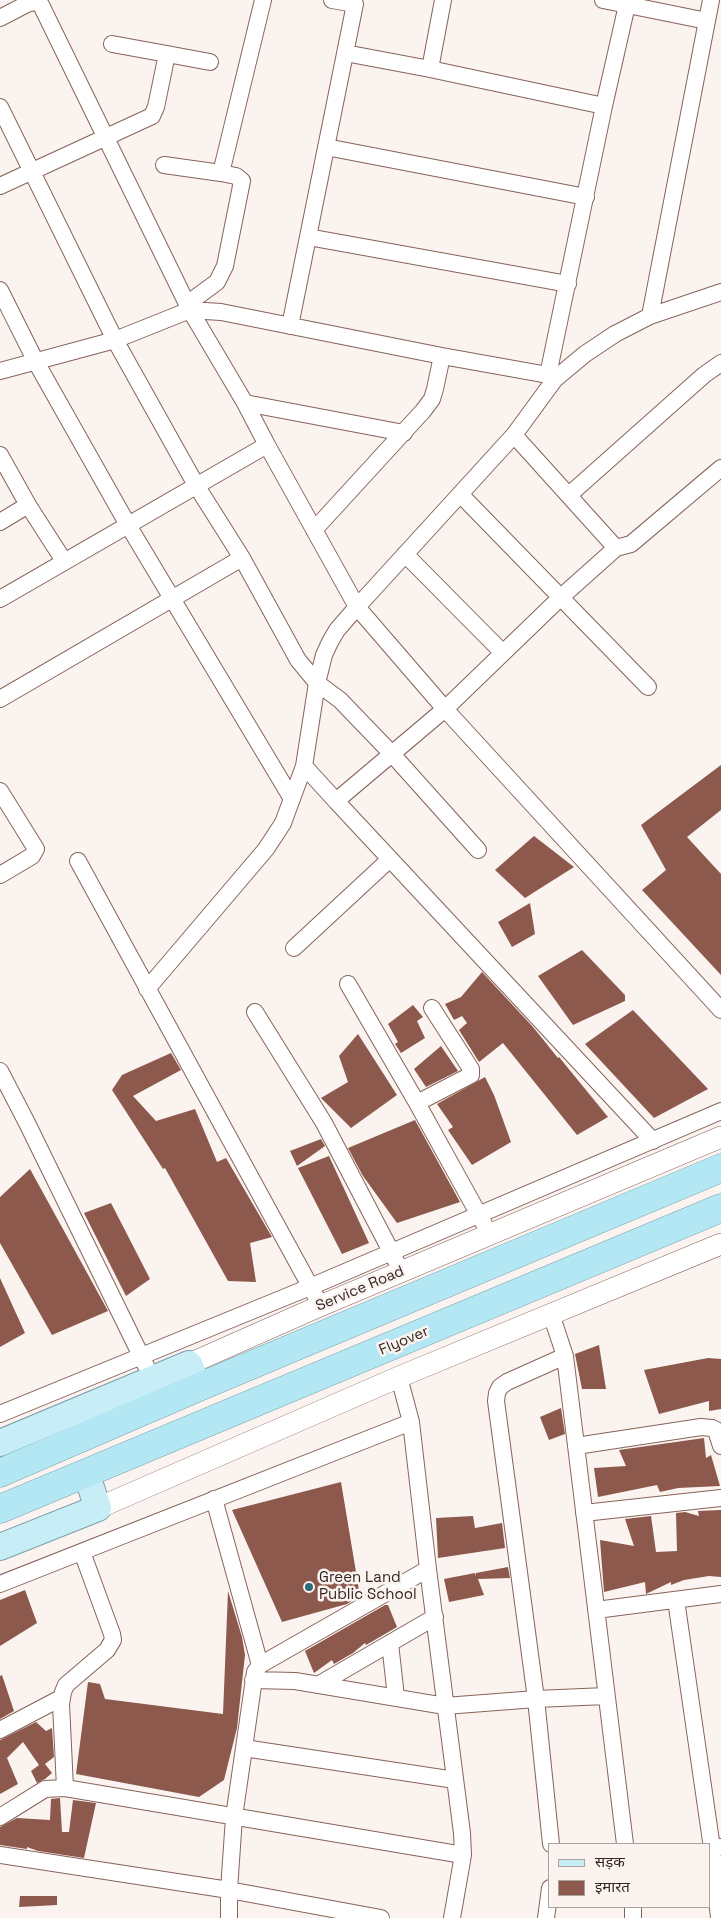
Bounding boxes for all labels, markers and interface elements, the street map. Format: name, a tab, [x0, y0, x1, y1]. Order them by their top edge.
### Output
street label: Service Road	[313, 1262, 407, 1316]
street label: Flyover	[376, 1323, 432, 1359]
place label: Green Land Public School	[319, 1569, 417, 1604]
marker: Green Land Public School	[303, 1581, 315, 1593]
legend	[548, 1843, 711, 1908]
text: सड़क	[595, 1852, 625, 1871]
text: इमारत	[595, 1877, 630, 1896]

